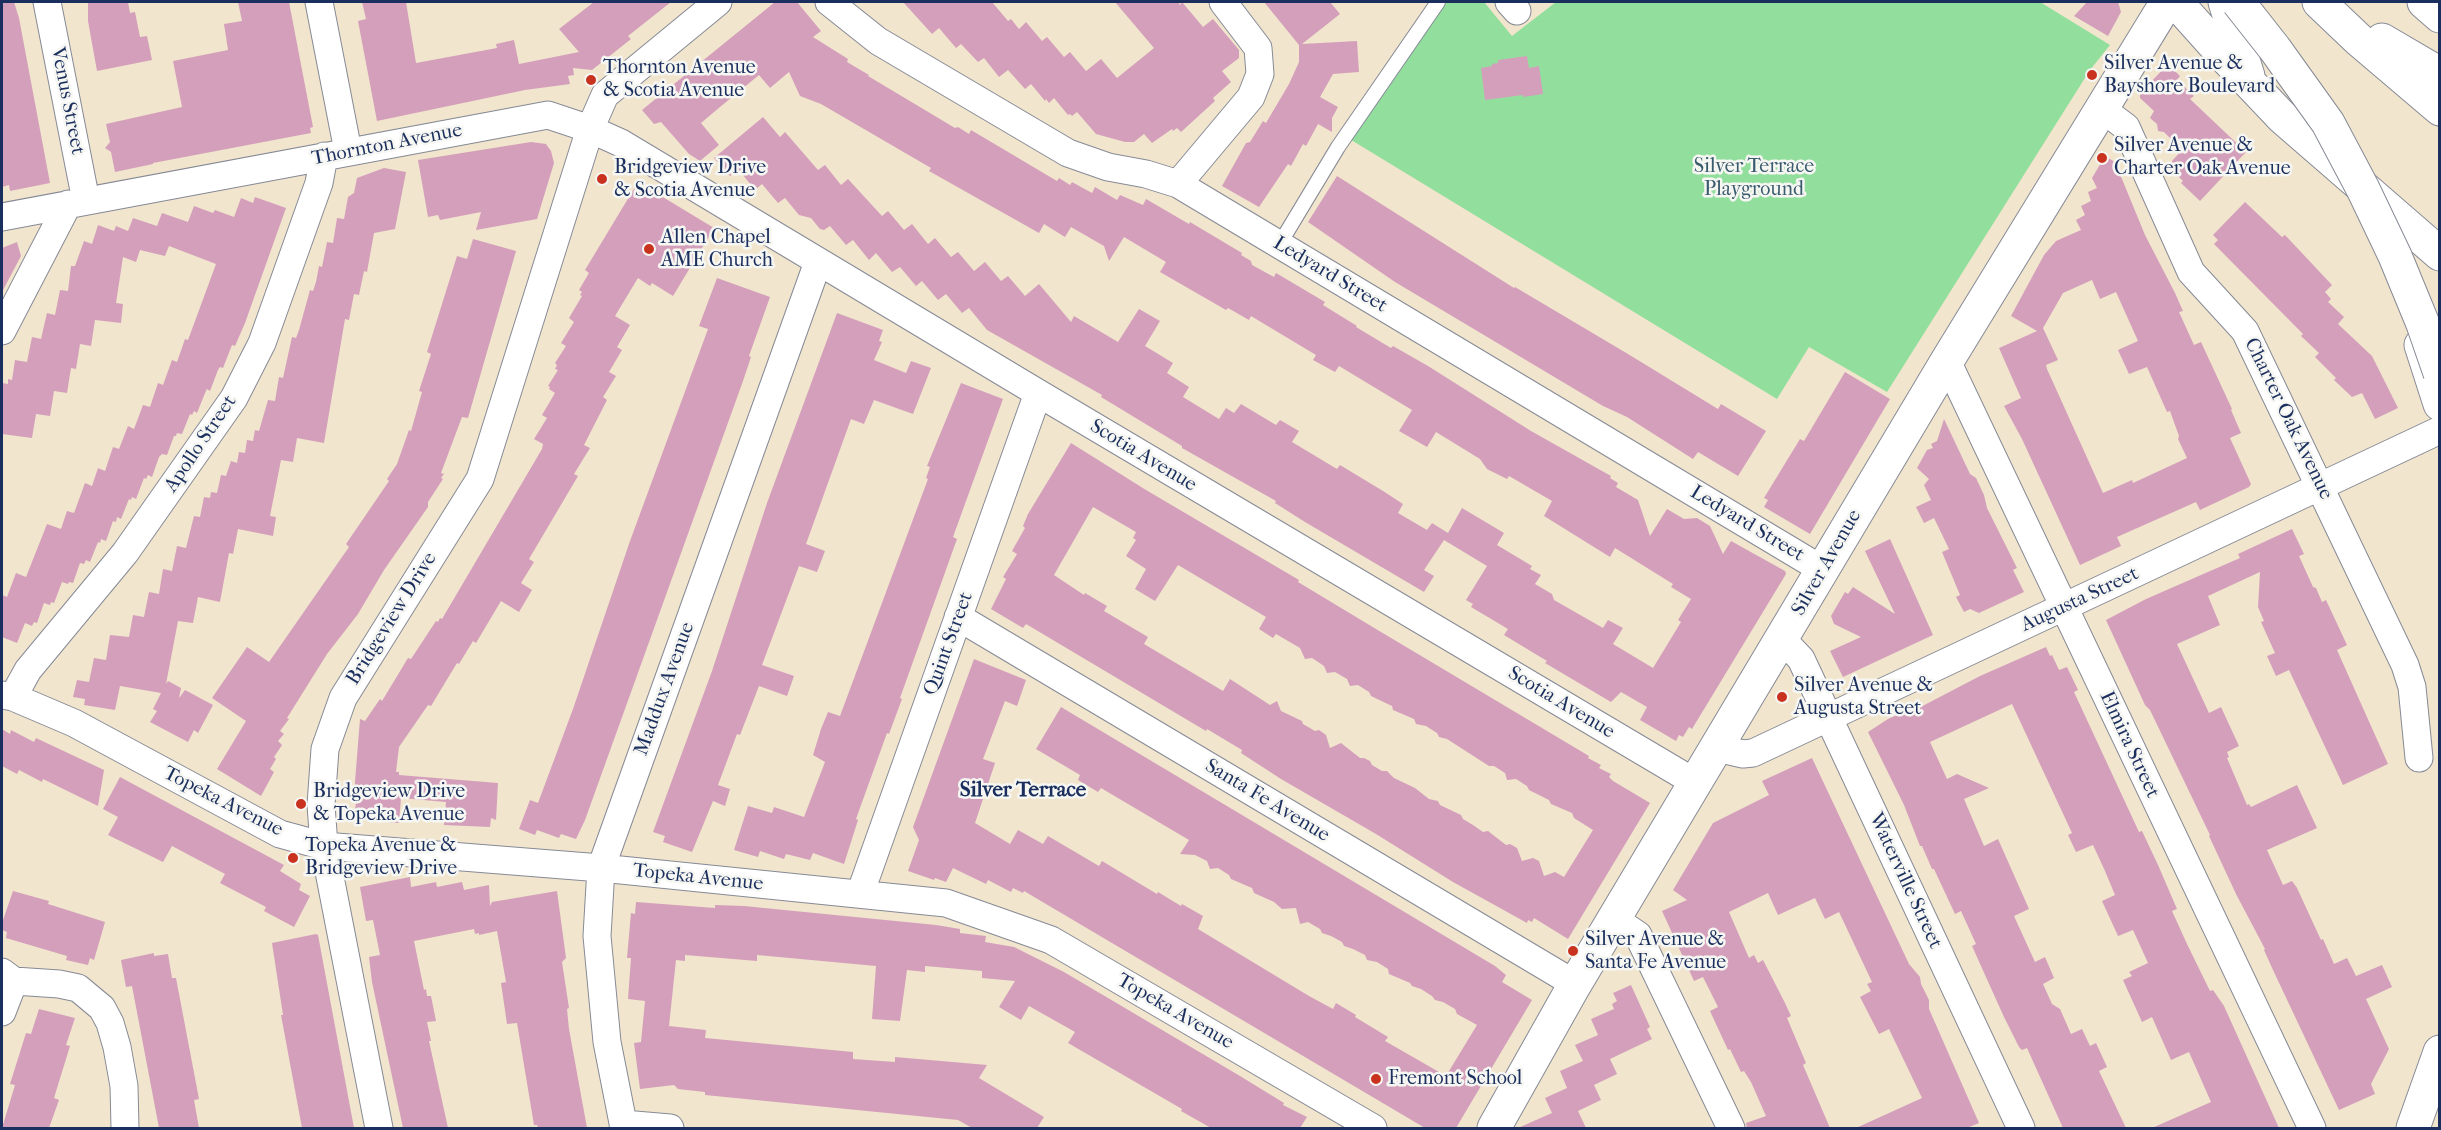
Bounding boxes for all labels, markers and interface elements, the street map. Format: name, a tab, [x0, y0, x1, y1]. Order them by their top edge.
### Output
street label: Venus Street	[45, 45, 89, 157]
place label: Silver Avenue & Bayshore Boulevard	[2104, 52, 2275, 99]
place label: Thornton Avenue & Scotia Avenue	[603, 56, 756, 103]
marker: Silver Avenue & Bayshore Boulevard	[2085, 68, 2099, 82]
marker: Thornton Avenue & Scotia Avenue	[584, 73, 598, 87]
street label: Thornton Avenue	[310, 119, 464, 171]
place label: Silver Avenue & Charter Oak Avenue	[2114, 134, 2291, 181]
marker: Silver Avenue & Charter Oak Avenue	[2095, 151, 2109, 165]
park label: Silver Terrace Playground	[1694, 155, 1814, 202]
place label: Bridgeview Drive & Scotia Avenue	[614, 156, 766, 203]
marker: Bridgeview Drive & Scotia Avenue	[595, 172, 609, 186]
place label: Allen Chapel AME Church	[661, 226, 773, 273]
street label: Ledyard Street	[1269, 232, 1391, 318]
marker: Allen Chapel AME Church	[642, 242, 656, 256]
street label: Charter Oak Avenue	[2239, 334, 2337, 504]
street label: Apollo Street	[160, 391, 242, 497]
street label: Scotia Avenue	[1085, 415, 1201, 497]
street label: Ledyard Street	[1686, 481, 1808, 567]
street label: Silver Avenue	[1787, 506, 1867, 620]
street label: Bridgeview Drive	[342, 548, 442, 690]
street label: Augusta Street	[2017, 562, 2143, 638]
street label: Quint Street	[919, 589, 979, 699]
street label: Maddux Avenue	[630, 619, 700, 759]
street label: Scotia Avenue	[1503, 662, 1619, 744]
place label: Silver Avenue & Augusta Street	[1794, 674, 1933, 721]
street label: Elmira Street	[2094, 688, 2164, 802]
marker: Silver Avenue & Augusta Street	[1775, 690, 1789, 704]
street label: Santa Fe Avenue	[1200, 754, 1334, 848]
street label: Topeka Avenue	[159, 762, 287, 842]
district label: Silver Terrace	[960, 778, 1086, 804]
place label: Bridgeview Drive & Topeka Avenue	[313, 780, 465, 827]
marker: Bridgeview Drive & Topeka Avenue	[294, 797, 308, 811]
street label: Waterville Street	[1863, 809, 1947, 953]
place label: Topeka Avenue & Bridgeview Drive	[305, 834, 457, 881]
marker: Topeka Avenue & Bridgeview Drive	[286, 851, 300, 865]
street label: Topeka Avenue	[632, 859, 764, 897]
place label: Silver Avenue & Santa Fe Avenue	[1585, 928, 1726, 975]
marker: Silver Avenue & Santa Fe Avenue	[1566, 944, 1580, 958]
street label: Topeka Avenue	[1112, 969, 1238, 1055]
place label: Fremont School	[1388, 1067, 1522, 1091]
marker: Fremont School	[1369, 1072, 1383, 1086]

